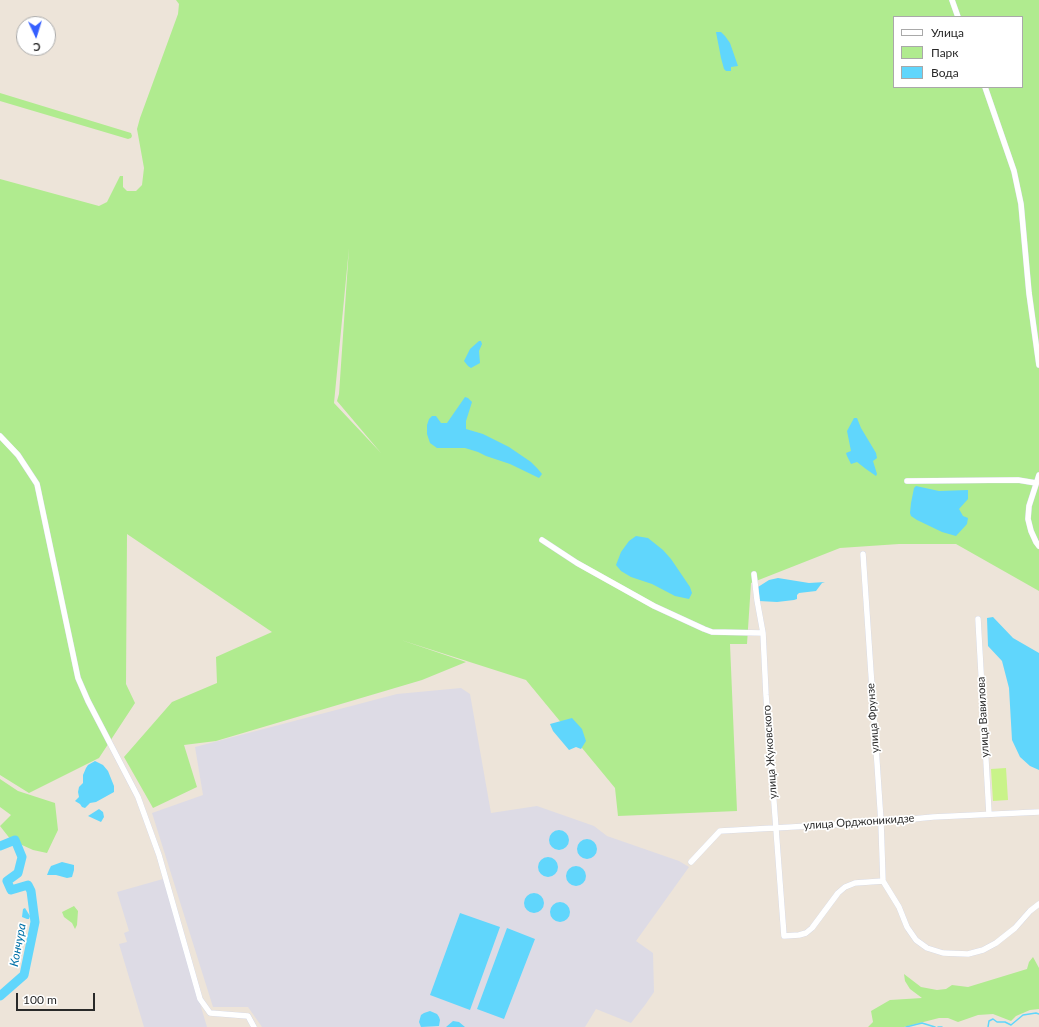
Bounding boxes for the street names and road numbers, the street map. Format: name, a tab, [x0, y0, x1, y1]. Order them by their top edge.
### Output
street label: улица Вавилова	[974, 676, 992, 758]
street label: улица Фрунзе	[864, 683, 882, 753]
street label: улица Жуковского	[760, 705, 780, 799]
street label: улица Орджоникидзе	[803, 812, 915, 832]

